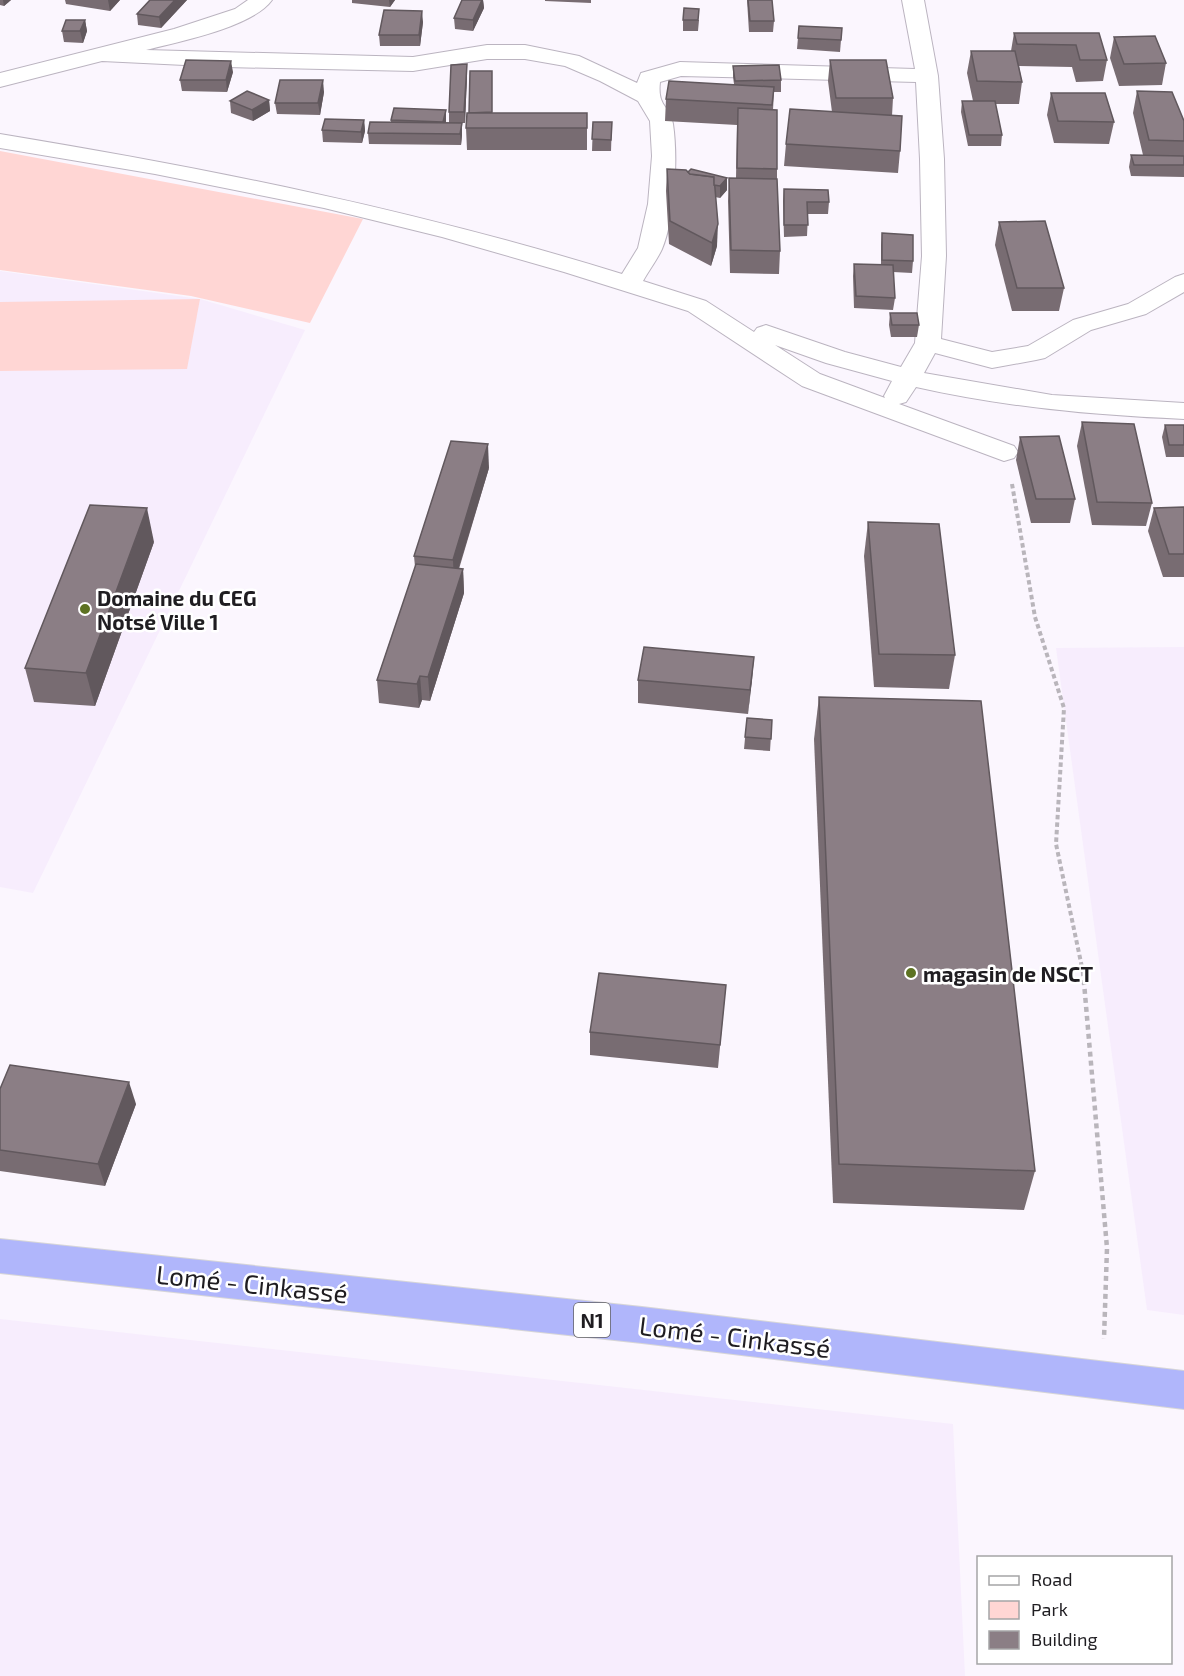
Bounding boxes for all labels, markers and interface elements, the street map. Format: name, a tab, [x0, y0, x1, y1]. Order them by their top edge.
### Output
place label: Domaine du CEG Notsé Ville 1	[97, 585, 256, 634]
marker: Domaine du CEG Notsé Ville 1	[78, 602, 92, 616]
place label: magasin de NSCT	[923, 961, 1093, 986]
marker: magasin de NSCT	[904, 966, 918, 980]
street label: Lomé - Cinkassé	[155, 1258, 349, 1308]
road number: N1	[574, 1303, 610, 1337]
street label: Lomé - Cinkassé	[638, 1309, 832, 1363]
legend	[977, 1556, 1172, 1664]
text: Road	[1031, 1568, 1072, 1590]
text: Park	[1031, 1598, 1068, 1620]
text: Building	[1031, 1628, 1098, 1650]

